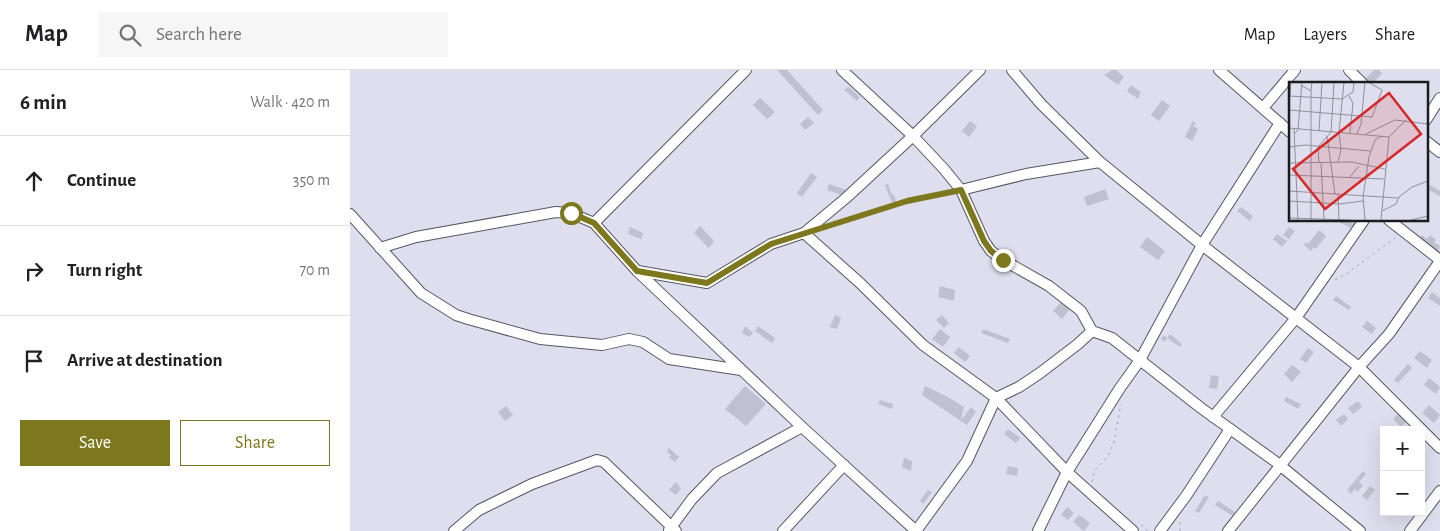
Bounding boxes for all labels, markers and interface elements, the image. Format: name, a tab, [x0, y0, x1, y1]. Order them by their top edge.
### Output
search box	[98, 12, 448, 57]
icon: search	[116, 21, 144, 49]
text: Map	[25, 22, 68, 46]
text: Search here	[156, 25, 242, 44]
text: Map	[1244, 26, 1275, 44]
text: Layers	[1303, 26, 1347, 44]
text: Share	[1375, 26, 1415, 44]
inset map	[1289, 82, 1428, 221]
text: 6 min	[20, 92, 67, 113]
text: Walk · 420 m	[250, 94, 330, 110]
icon: ahead	[20, 167, 48, 195]
text: Continue	[67, 171, 136, 190]
text: 350 m	[293, 172, 330, 188]
route start	[560, 202, 583, 225]
route end	[992, 249, 1015, 272]
icon: right	[20, 257, 48, 285]
text: Turn right	[67, 261, 142, 280]
text: 70 m	[299, 262, 330, 278]
icon: arrive	[20, 347, 48, 375]
text: Arrive at destination	[67, 351, 223, 370]
button: Save	[20, 420, 170, 466]
button: Share	[180, 420, 330, 466]
map controls	[1380, 426, 1425, 516]
button: +	[1380, 426, 1425, 471]
button: −	[1380, 471, 1425, 516]

